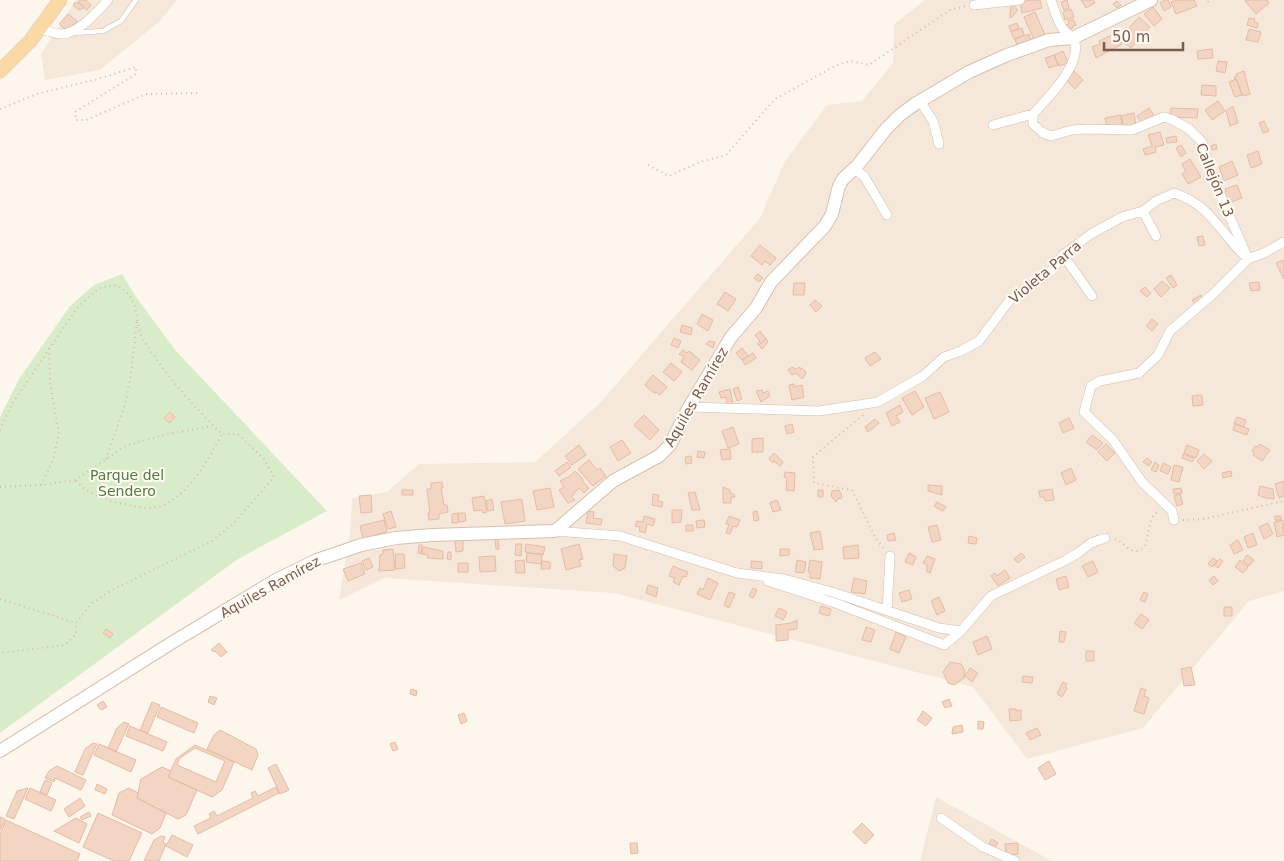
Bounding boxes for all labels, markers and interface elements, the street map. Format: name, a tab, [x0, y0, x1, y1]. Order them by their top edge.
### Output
scale bar	[1104, 20, 1183, 52]
text: 50 m	[1112, 28, 1150, 46]
street label: Callejón 13	[1193, 141, 1237, 219]
street label: Violeta Parra	[1006, 237, 1084, 307]
street label: Aquiles Ramírez	[661, 344, 731, 450]
park label: Parque del Sendero	[90, 467, 164, 499]
street label: Aquiles Ramírez	[217, 553, 323, 621]

